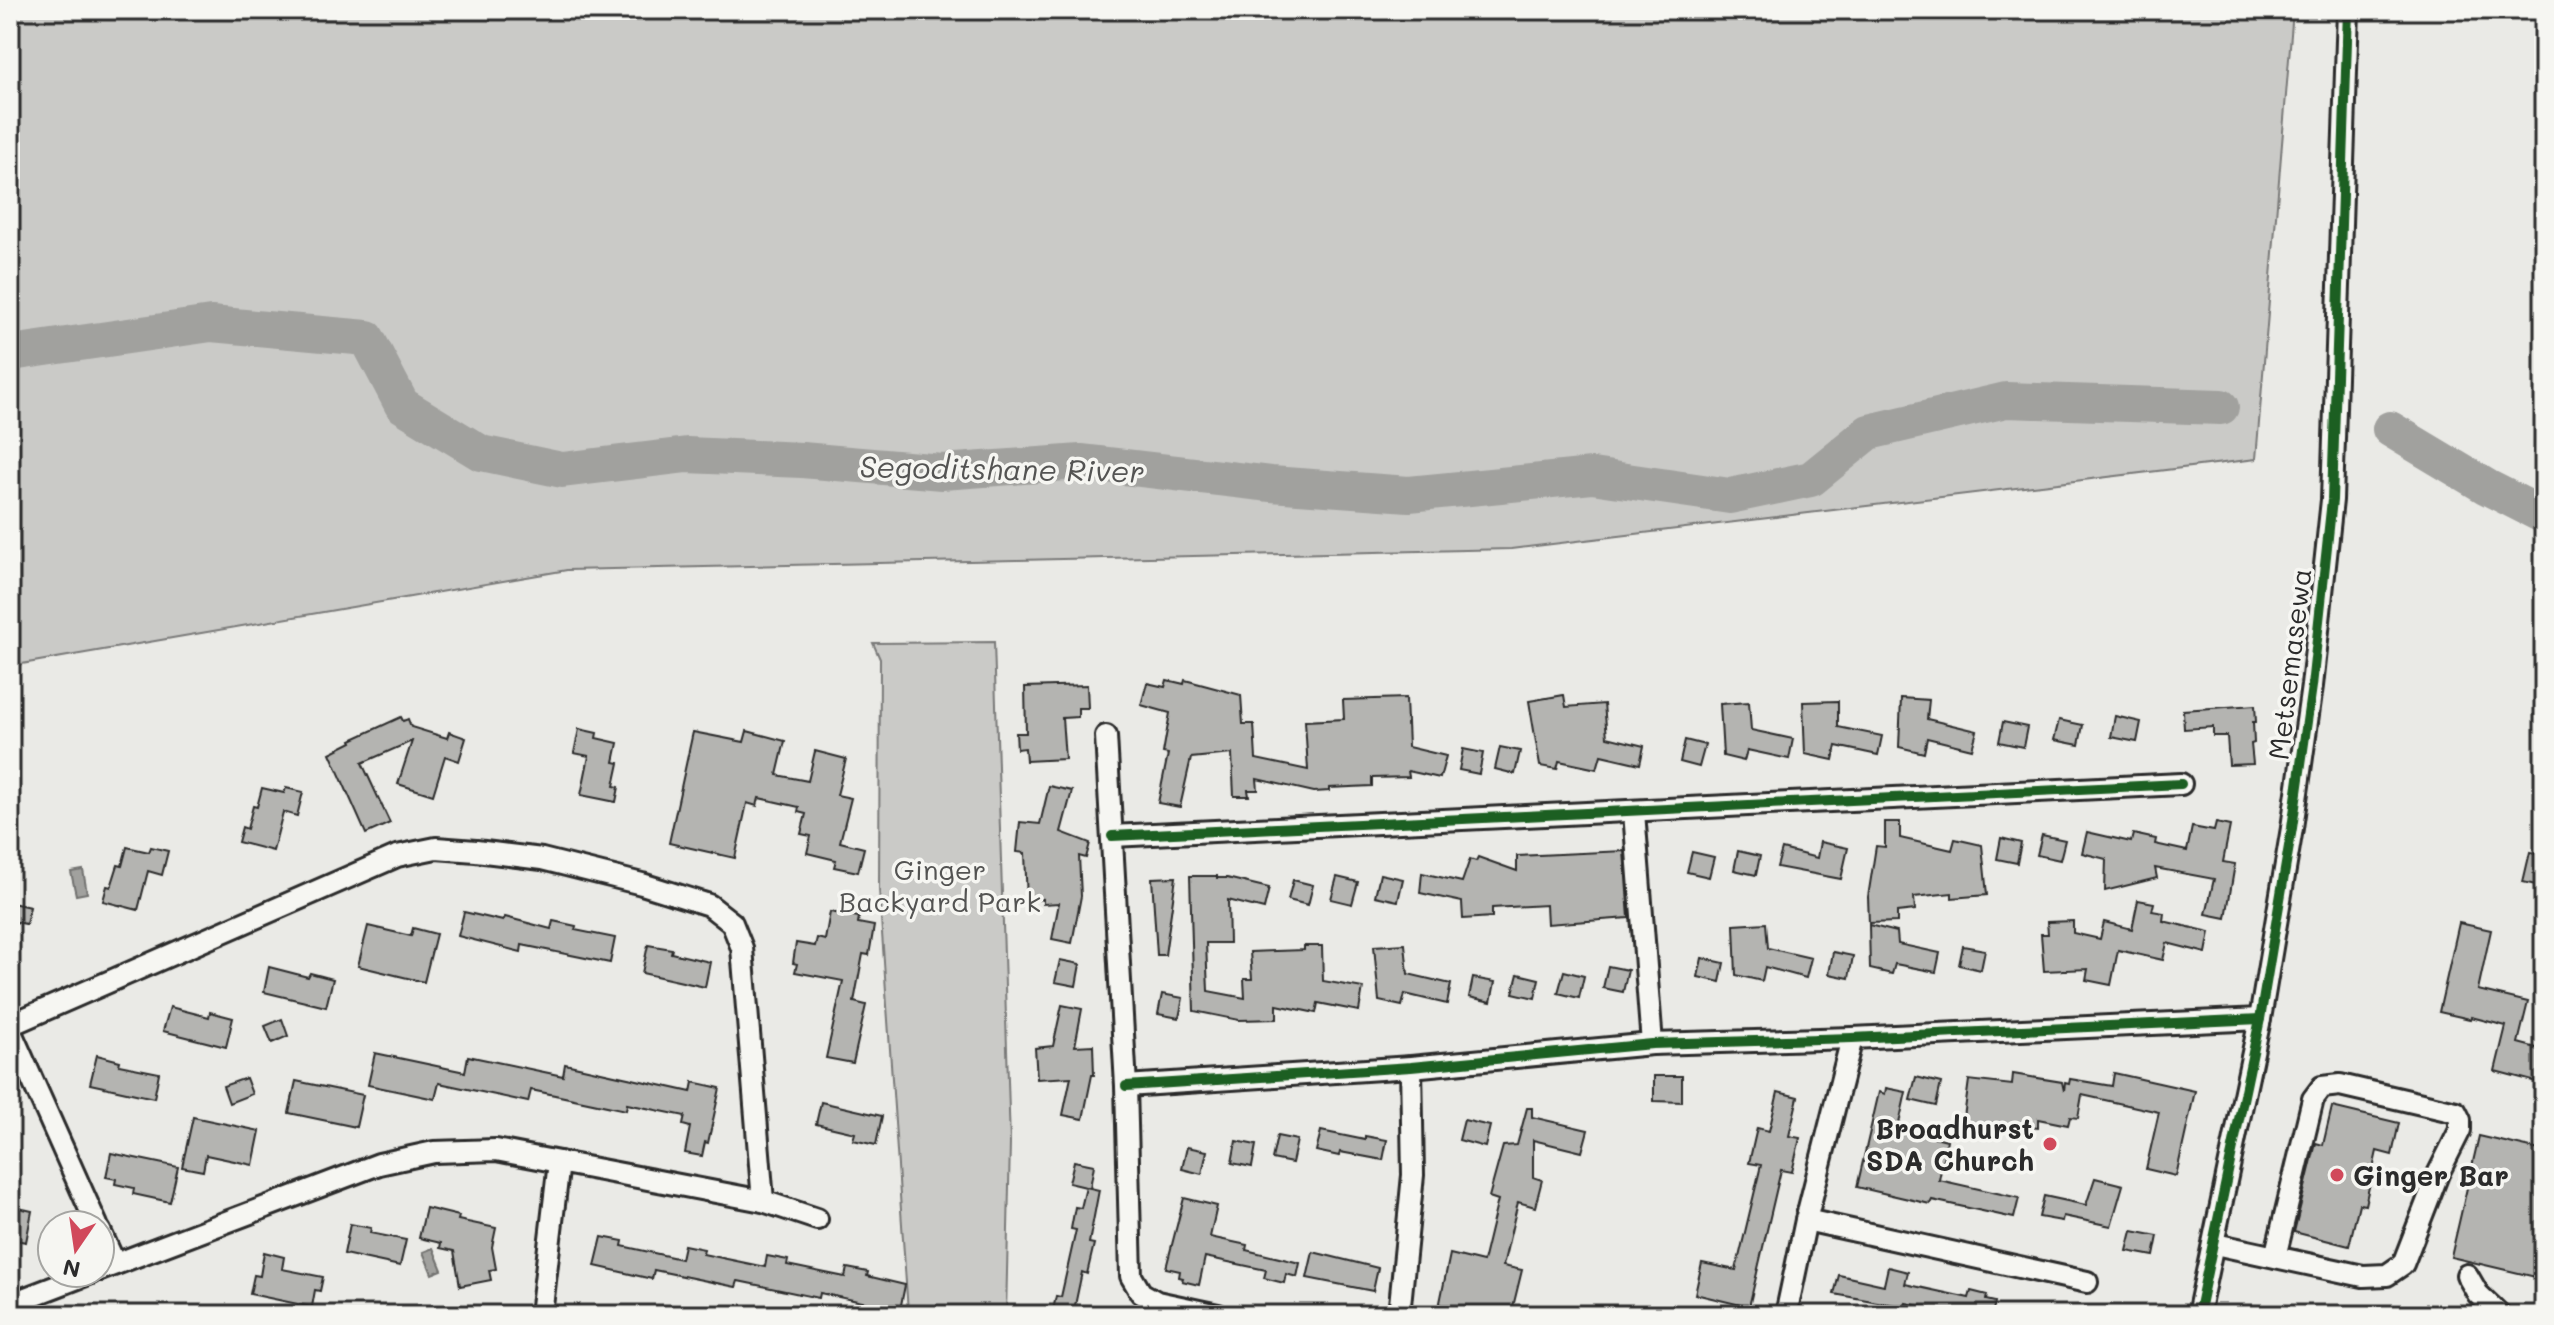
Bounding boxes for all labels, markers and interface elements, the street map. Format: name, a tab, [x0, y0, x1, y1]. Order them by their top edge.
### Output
water label: Segoditshane River	[859, 446, 1145, 490]
street label: Metsemasewa	[2259, 566, 2319, 762]
park label: Ginger Backyard Park	[839, 851, 1041, 919]
place label: Broadhurst SDA Church	[1866, 1110, 2034, 1178]
marker: Broadhurst SDA Church	[2041, 1135, 2059, 1153]
place label: Ginger Bar	[2353, 1157, 2509, 1193]
marker: Ginger Bar	[2328, 1166, 2346, 1184]
north arrow	[36, 1209, 116, 1289]
text: N	[60, 1253, 83, 1285]

